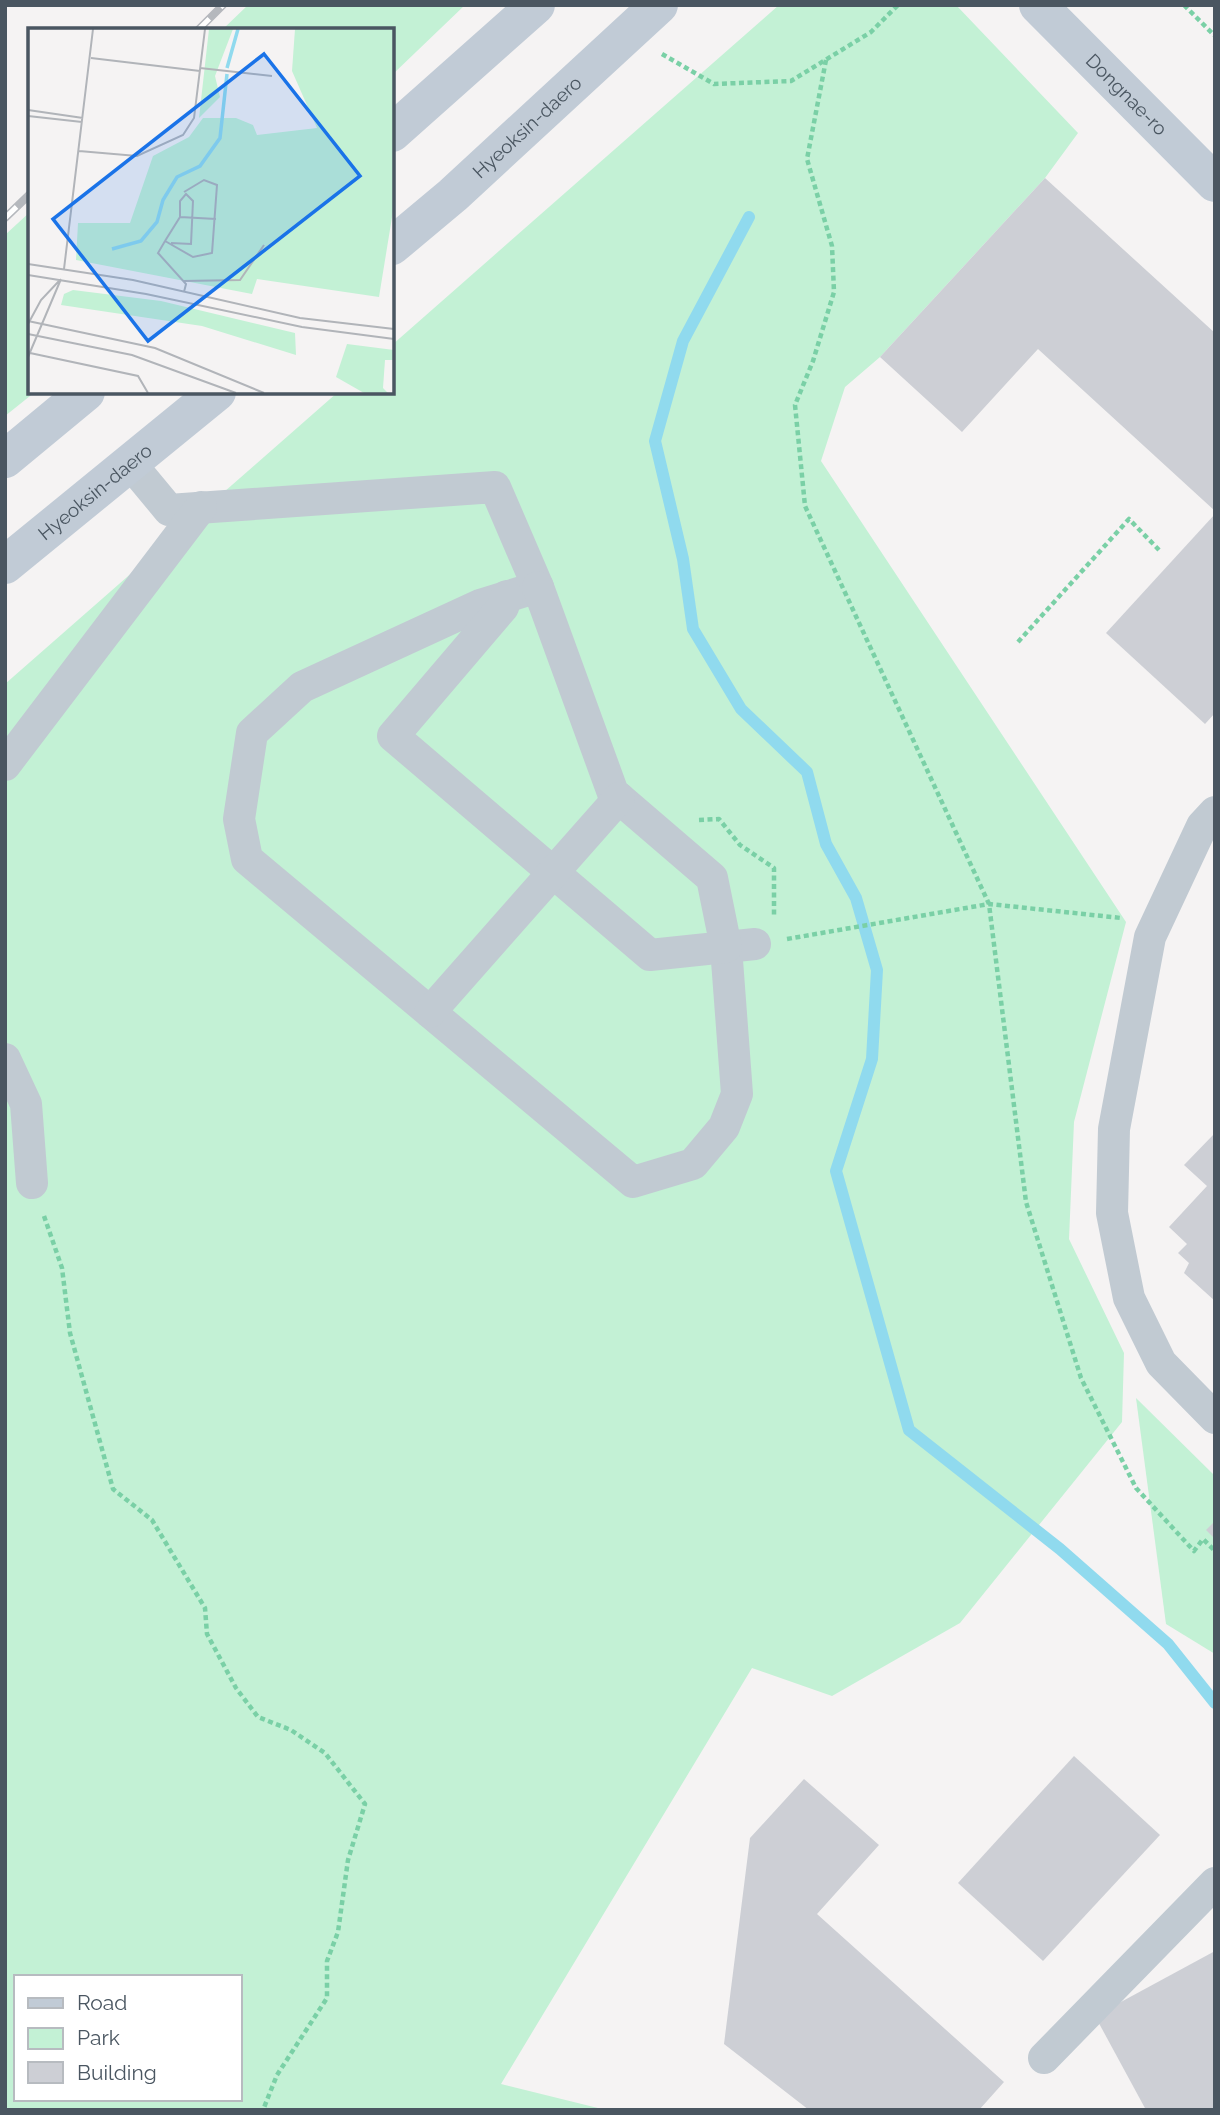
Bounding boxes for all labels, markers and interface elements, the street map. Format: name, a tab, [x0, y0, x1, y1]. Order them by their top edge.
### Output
inset map	[28, 28, 394, 394]
street label: Dongnae-ro	[1082, 49, 1172, 140]
street label: Hyeoksin-daero	[468, 71, 586, 182]
street label: Hyeoksin-daero	[34, 439, 156, 544]
legend	[14, 1975, 242, 2101]
text: Road	[77, 1990, 127, 2015]
text: Park	[77, 2025, 120, 2050]
text: Building	[77, 2060, 157, 2085]

